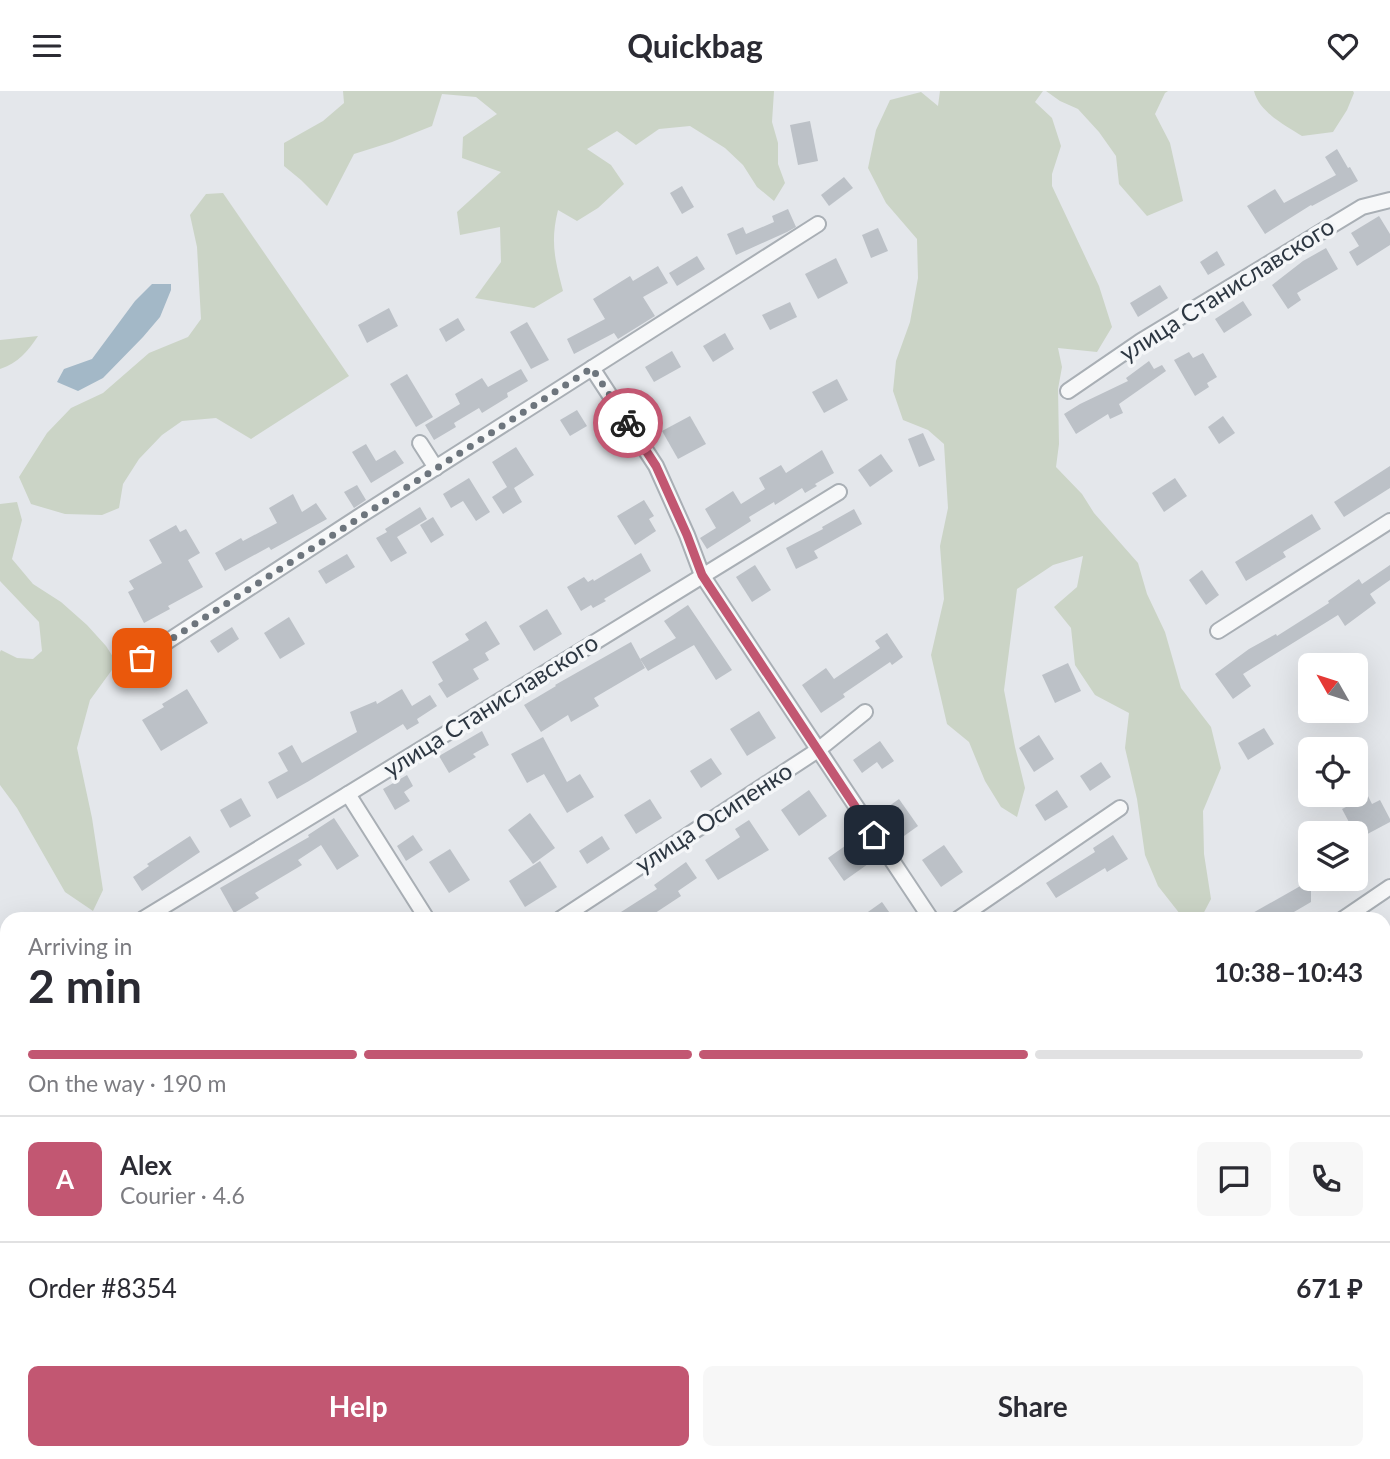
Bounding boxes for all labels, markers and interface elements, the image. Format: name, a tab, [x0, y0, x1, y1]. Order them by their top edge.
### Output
text: Quickbag	[627, 26, 763, 65]
icon: menu	[28, 27, 66, 65]
icon: heart	[1324, 27, 1362, 65]
street label: улица Станиславского	[1113, 211, 1339, 367]
courier	[593, 388, 663, 458]
icon: bike	[609, 404, 647, 442]
street label: улица Станиславского	[377, 627, 603, 783]
pin	[112, 628, 172, 688]
icon: bag	[123, 639, 161, 677]
north arrow	[1298, 653, 1368, 723]
map controls	[1298, 653, 1368, 891]
button: locate	[1298, 737, 1368, 807]
street label: улица Осипенко	[629, 755, 797, 878]
pin	[844, 805, 904, 865]
icon: home	[855, 816, 893, 854]
button: layers	[1298, 821, 1368, 891]
text: Arriving in	[28, 932, 132, 960]
text: 10:38–10:43	[1214, 956, 1363, 988]
text: 2 min	[28, 958, 142, 1013]
text: On the way · 190 m	[28, 1069, 227, 1097]
button: chat	[1197, 1142, 1271, 1216]
button: phone	[1289, 1142, 1363, 1216]
text: Alex	[120, 1149, 172, 1181]
text: A	[56, 1163, 74, 1195]
text: Courier · 4.6	[120, 1181, 245, 1209]
text: Order #8354	[28, 1272, 177, 1304]
text: 671 ₽	[1296, 1272, 1363, 1304]
button: Help	[28, 1366, 689, 1446]
button: Share	[703, 1366, 1363, 1446]

